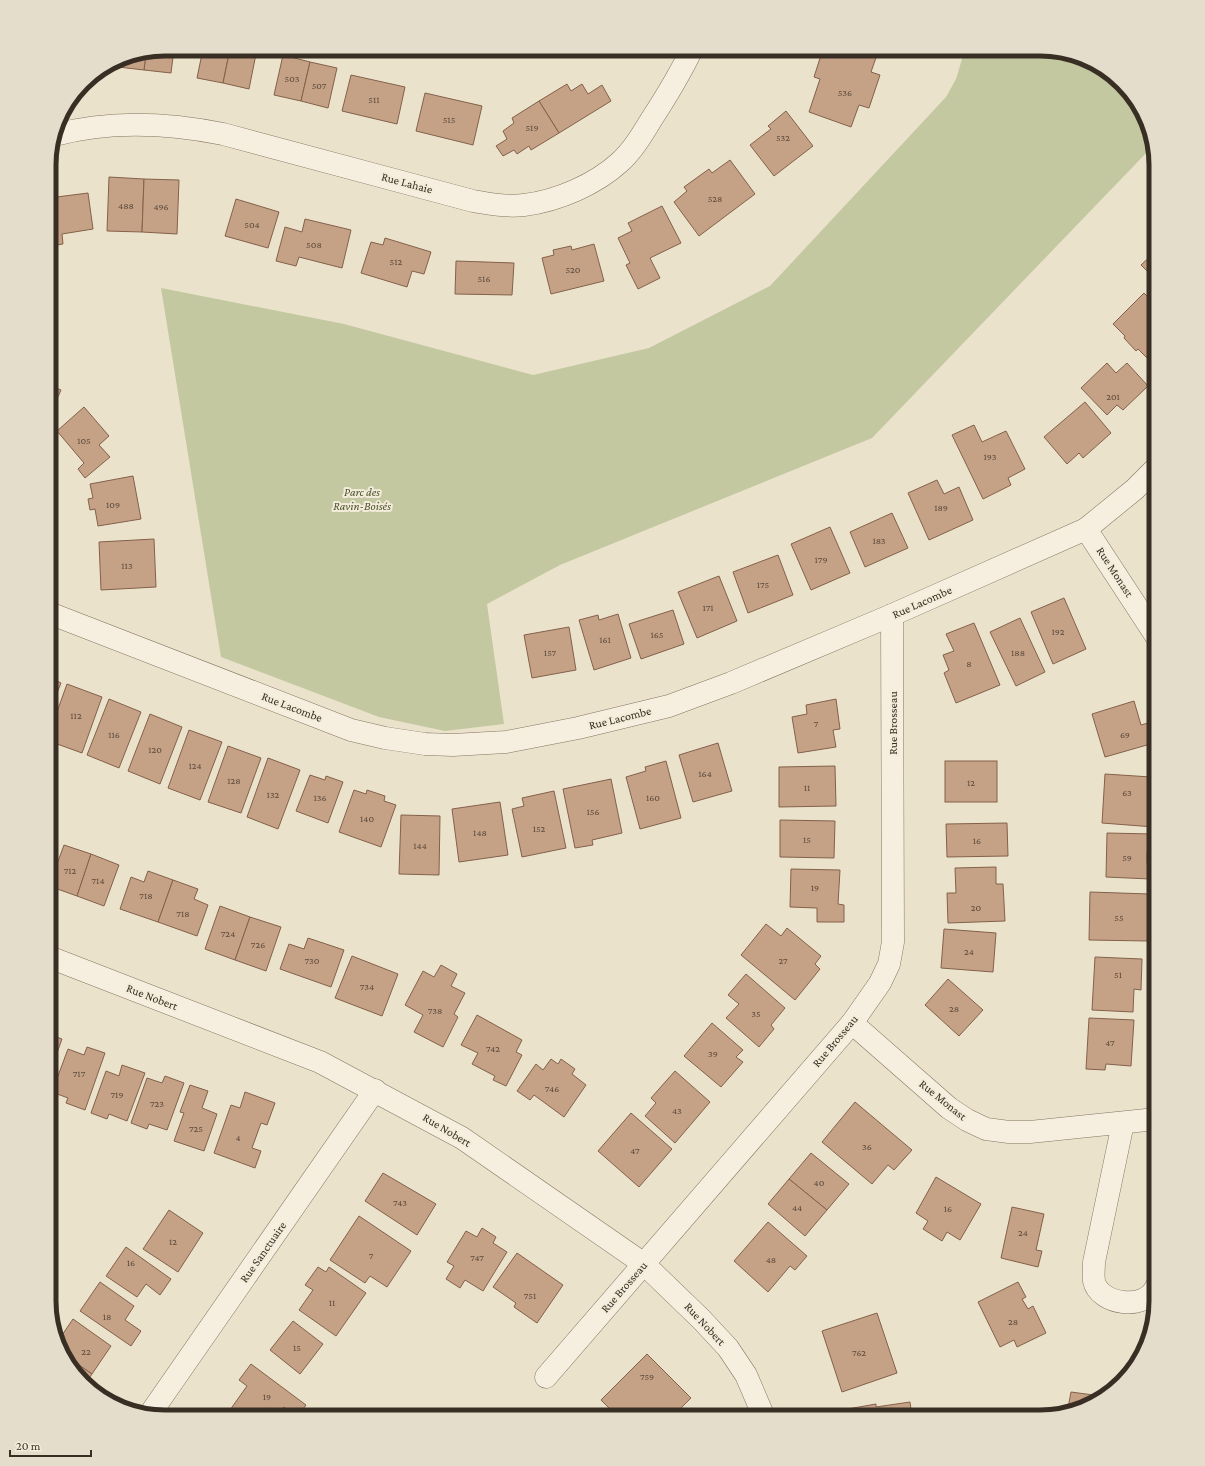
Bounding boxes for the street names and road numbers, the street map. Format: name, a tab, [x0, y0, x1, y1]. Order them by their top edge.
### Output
street label: Rue Lahaie	[380, 169, 434, 197]
street label: Rue Monast	[1094, 544, 1137, 601]
street label: Rue Lacombe	[890, 583, 954, 621]
street label: Rue Lacombe	[260, 689, 324, 725]
street label: Rue Brosseau	[886, 691, 900, 755]
street label: Rue Lacombe	[587, 703, 653, 733]
street label: Rue Nobert	[124, 981, 181, 1014]
street label: Rue Brosseau	[809, 1012, 861, 1070]
street label: Rue Monast	[916, 1077, 970, 1124]
street label: Rue Nobert	[420, 1110, 475, 1150]
street label: Rue Sanctuaire	[237, 1219, 289, 1285]
street label: Rue Brosseau	[598, 1258, 651, 1316]
street label: Rue Nobert	[682, 1300, 729, 1349]

